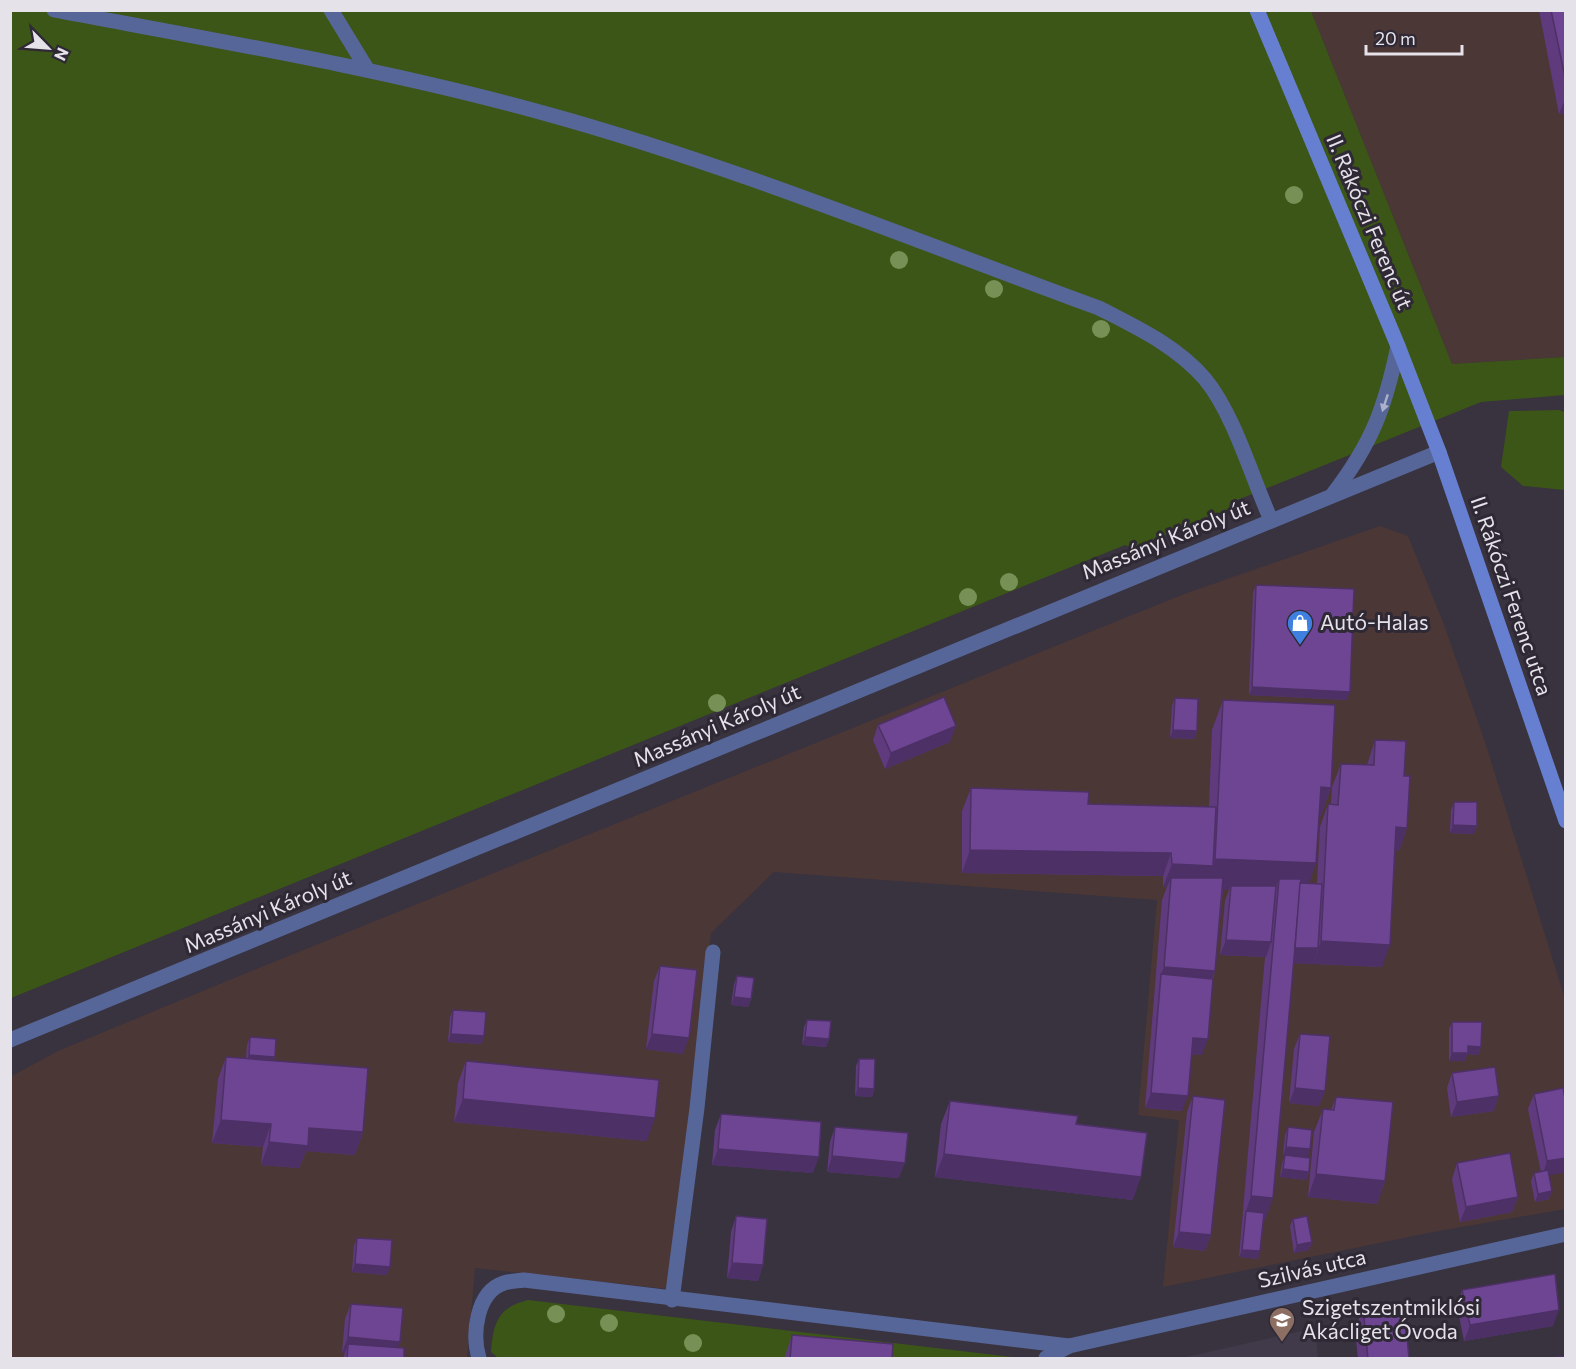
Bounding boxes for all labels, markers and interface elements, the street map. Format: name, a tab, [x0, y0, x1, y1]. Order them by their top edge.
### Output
north arrow	[18, 18, 78, 78]
scale bar	[1366, 18, 1462, 56]
text: 20 m	[1375, 27, 1416, 49]
text: N	[51, 45, 73, 64]
street label: II. Rákóczi Ferenc út	[1322, 130, 1419, 313]
one-way arrow	[1379, 394, 1389, 412]
street label: Massányi Károly út	[1078, 493, 1253, 584]
street label: II. Rákóczi Ferenc utca	[1467, 493, 1558, 698]
shop icon: Autó-Halas	[1285, 608, 1315, 646]
place label: Autó-Halas	[1320, 609, 1428, 634]
street label: Massányi Károly út	[629, 678, 804, 771]
street label: Massányi Károly út	[180, 864, 355, 957]
street label: Szilvás utca	[1255, 1243, 1368, 1292]
place label: Szigetszentmiklósi Akácliget Óvoda	[1302, 1294, 1480, 1343]
school or university icon: Szigetszentmiklósi Akácliget Óvoda	[1267, 1305, 1297, 1343]

